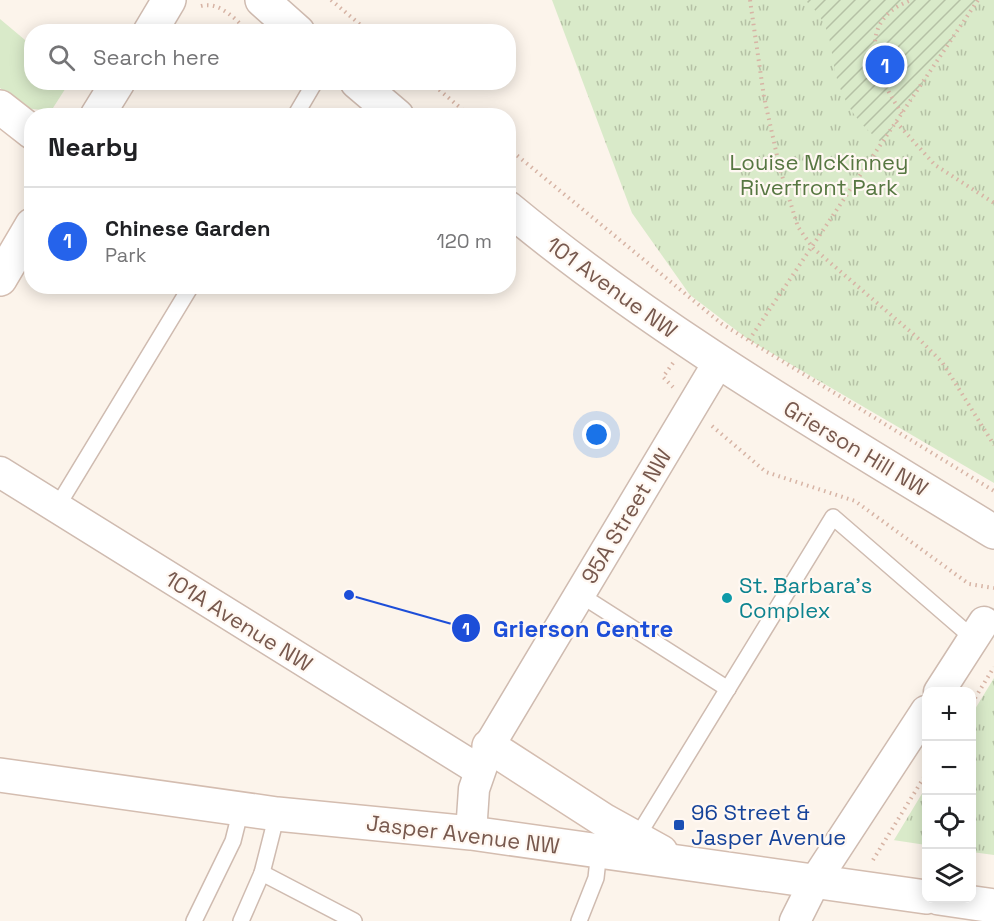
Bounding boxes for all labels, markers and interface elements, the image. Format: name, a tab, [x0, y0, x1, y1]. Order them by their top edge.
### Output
search box	[24, 24, 516, 90]
icon: search	[45, 41, 78, 74]
pin: 1	[866, 42, 904, 88]
text: Search here	[93, 43, 220, 71]
text: Nearby	[48, 130, 138, 164]
park label: Louise McKinney Riverfront Park	[729, 148, 909, 201]
text: Chinese Garden	[105, 214, 271, 242]
text: 1	[63, 228, 72, 254]
text: 120 m	[436, 228, 492, 254]
street label: 101 Avenue NW	[541, 230, 683, 344]
text: Park	[105, 242, 147, 268]
street label: Grierson Hill NW	[779, 394, 933, 502]
your location	[582, 420, 611, 449]
street label: 95A Street NW	[575, 443, 677, 589]
street label: 101A Avenue NW	[160, 564, 318, 678]
place label: St. Barbara's Complex	[739, 571, 872, 624]
marker: St. Barbara's Complex	[720, 591, 734, 605]
callout: Grierson Centre	[451, 607, 685, 649]
text: Grierson Centre	[493, 613, 673, 644]
text: 1	[462, 617, 470, 640]
map controls	[922, 687, 976, 903]
button: +	[922, 687, 976, 741]
button: −	[922, 741, 976, 795]
button: locate	[922, 795, 976, 849]
place label: 96 Street & Jasper Avenue	[691, 798, 846, 851]
street label: Jasper Avenue NW	[365, 808, 561, 860]
marker: 96 Street & Jasper Avenue	[672, 818, 686, 832]
button: layers	[922, 849, 976, 903]

